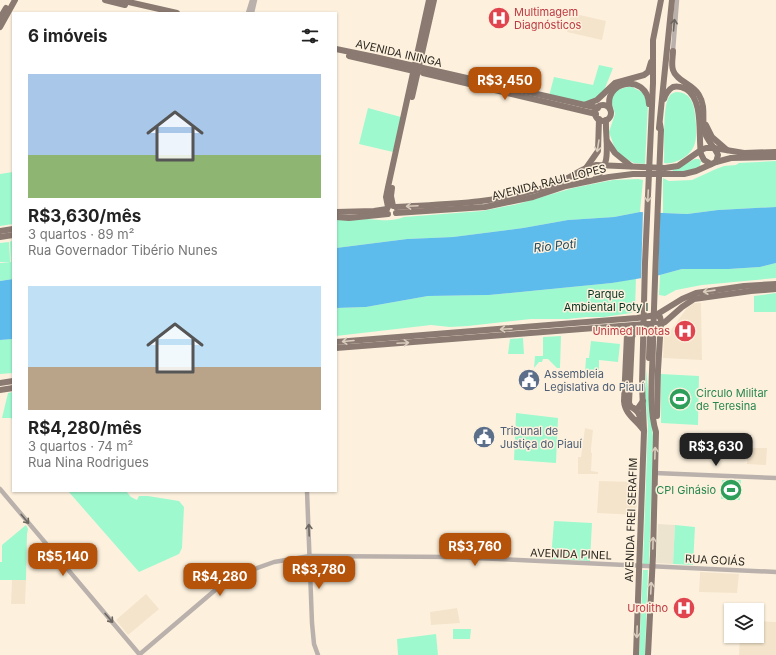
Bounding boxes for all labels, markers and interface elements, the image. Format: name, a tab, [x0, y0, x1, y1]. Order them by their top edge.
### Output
hospital icon: Multimagem Diagnósticos	[486, 5, 512, 31]
place label: Multimagem Diagnósticos	[514, 5, 582, 32]
one-way arrow	[671, 19, 678, 32]
icon: filters	[299, 25, 321, 47]
text: 6 imóveis	[28, 26, 107, 46]
street label: AVENIDA ININGA	[354, 36, 444, 70]
pin: R$3,450	[468, 67, 542, 101]
text: R$3,450	[477, 72, 533, 88]
icon: home	[139, 100, 211, 172]
one-way arrow	[594, 139, 602, 152]
street label: AVENIDA RAUL LOPES	[490, 161, 608, 203]
one-way arrow	[644, 189, 652, 202]
one-way arrow	[406, 203, 419, 210]
text: R$3,630/mês	[28, 206, 141, 226]
text: 3 quartos · 89 m²	[28, 226, 134, 242]
water label: Rio Poti	[533, 236, 578, 255]
text: Rua Governador Tibério Nunes	[28, 242, 218, 258]
park label: Parque Ambiental Poty I	[564, 287, 648, 314]
one-way arrow	[703, 287, 716, 295]
icon: home	[139, 312, 211, 384]
hospital icon: Unimed Ilhotas	[672, 318, 698, 344]
place label: Unimed Ilhotas	[592, 324, 670, 338]
one-way arrow	[500, 326, 513, 333]
one-way arrow	[342, 337, 355, 344]
one-way arrow	[396, 339, 409, 346]
public building icon: Assembleia Legislativa do Piauí	[516, 367, 542, 393]
place label: Assembleia Legislativa do Piauí	[544, 367, 644, 394]
sports icon: Circulo Militar de Teresina	[667, 386, 693, 412]
place label: Circulo Militar de Teresina	[696, 386, 768, 413]
text: R$4,280/mês	[28, 418, 142, 438]
public building icon: Tribunal de Justiça do Piauí	[471, 424, 497, 450]
place label: Tribunal de Justiça do Piauí	[500, 424, 582, 451]
pin: R$3,630	[679, 433, 753, 467]
text: 3 quartos · 74 m²	[28, 438, 133, 454]
text: R$3,630	[689, 438, 743, 454]
one-way arrow	[652, 447, 659, 460]
text: Rua Nina Rodrigues	[28, 454, 149, 470]
street label: AVENIDA FREI SERAFIM	[622, 458, 640, 582]
sports icon: CPI Ginásio	[718, 477, 744, 503]
place label: CPI Ginásio	[656, 483, 716, 497]
one-way arrow	[21, 513, 30, 524]
one-way arrow	[306, 524, 313, 537]
pin: R$3,760	[438, 533, 512, 567]
one-way arrow	[650, 537, 657, 550]
text: R$3,760	[448, 538, 502, 554]
pin: R$5,140	[26, 543, 100, 577]
street label: AVENIDA PINEL	[530, 546, 612, 562]
text: R$5,140	[37, 548, 89, 564]
street label: RUA GOIÁS	[685, 551, 745, 569]
pin: R$3,780	[282, 556, 356, 590]
text: R$3,780	[292, 561, 346, 577]
pin: R$4,280	[183, 563, 257, 597]
text: R$4,280	[192, 568, 248, 584]
one-way arrow	[648, 582, 655, 595]
hospital icon: Urolitho	[671, 595, 697, 621]
place label: Urolitho	[627, 601, 668, 615]
map controls	[724, 603, 764, 643]
button: layers	[724, 603, 764, 643]
one-way arrow	[104, 613, 113, 623]
one-way arrow	[633, 625, 641, 638]

